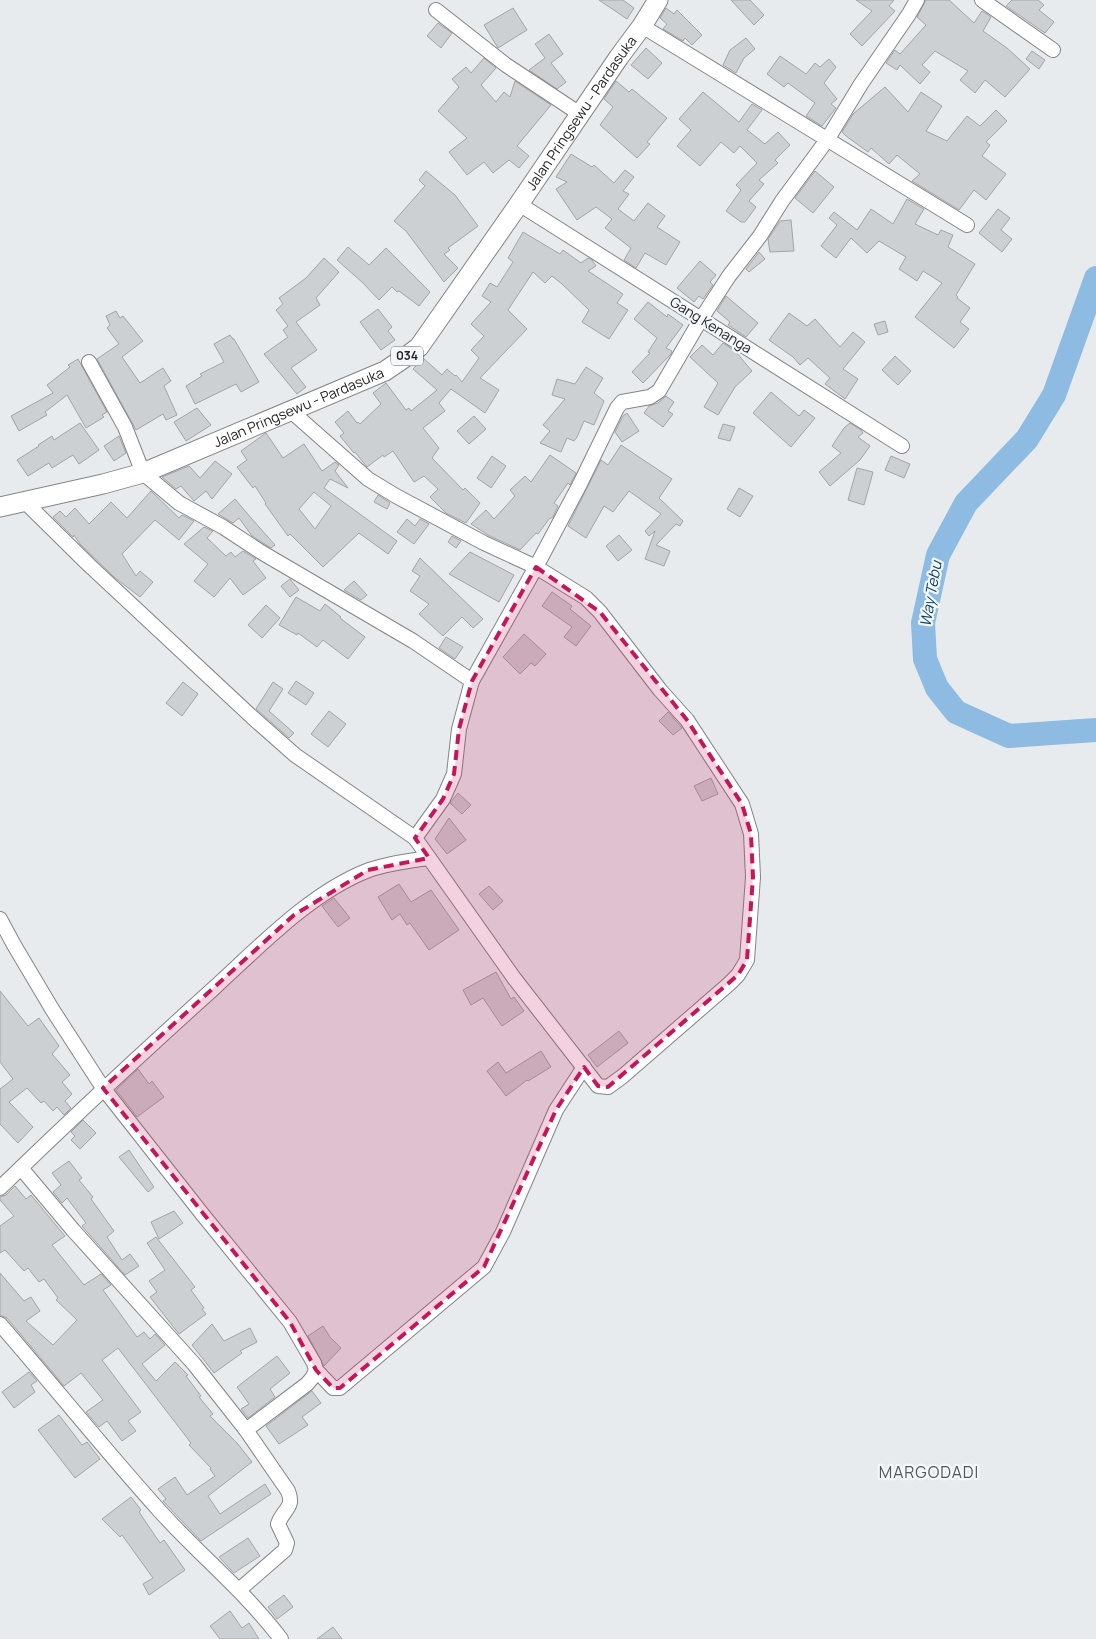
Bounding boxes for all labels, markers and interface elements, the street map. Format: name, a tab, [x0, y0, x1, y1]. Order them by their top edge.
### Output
street label: Jalan Pringsewu - Pardasuka	[521, 32, 641, 194]
street label: Gang Kenanga	[667, 292, 756, 357]
road number: 034	[391, 346, 423, 366]
street label: Jalan Pringsewu - Pardasuka	[210, 363, 387, 451]
water label: Way Tebu	[914, 558, 947, 628]
district label: MARGODADI	[879, 1461, 979, 1483]

